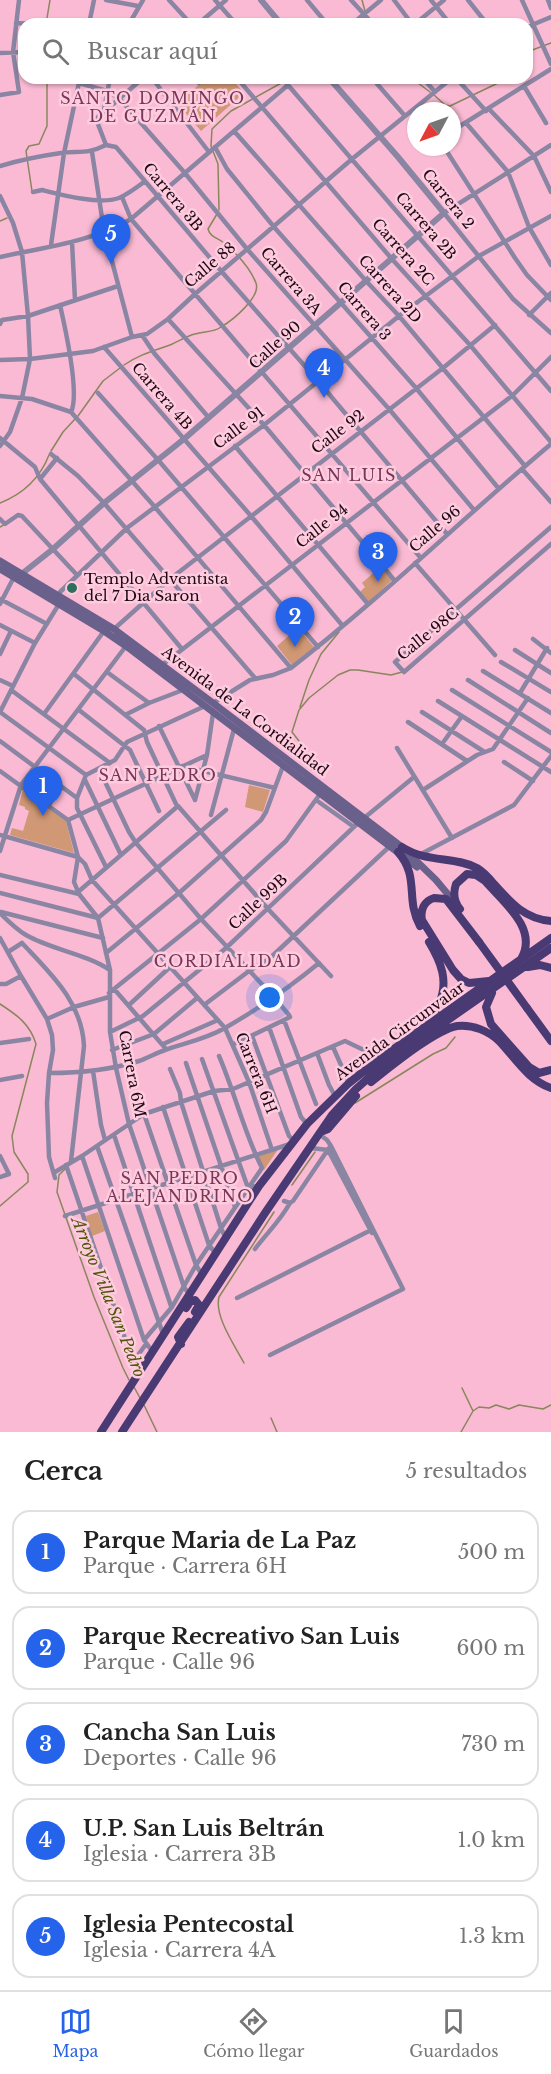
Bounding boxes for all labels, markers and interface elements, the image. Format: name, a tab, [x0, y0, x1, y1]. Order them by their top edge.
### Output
search box	[18, 18, 533, 84]
icon: search	[39, 35, 72, 68]
text: Buscar aquí	[87, 38, 218, 65]
district label: SANTO DOMINGO DE GUZMÁN	[60, 88, 246, 126]
north arrow	[407, 102, 461, 156]
street label: Carrera 3B	[139, 159, 207, 235]
street label: Carrera 2	[418, 165, 478, 233]
street label: Carrera 2B	[392, 188, 461, 263]
pin: 5	[92, 214, 130, 264]
street label: Carrera 2C	[368, 214, 439, 289]
street label: Calle 88	[180, 238, 239, 292]
street label: Carrera 3A	[257, 243, 326, 319]
street label: Carrera 2D	[355, 251, 426, 327]
street label: Carrera 3	[334, 277, 395, 344]
street label: Calle 90	[245, 316, 305, 373]
pin: 4	[304, 348, 344, 398]
street label: Carrera 4B	[128, 358, 197, 433]
street label: Calle 91	[209, 402, 268, 453]
street label: Calle 92	[307, 405, 368, 458]
district label: SAN LUIS	[301, 465, 397, 485]
street label: Calle 94	[292, 499, 352, 552]
street label: Calle 96	[405, 501, 464, 556]
pin: 3	[358, 532, 398, 582]
place label: Templo Adventista del 7 Dia Saron	[84, 569, 229, 605]
marker: Templo Adventista del 7 Dia Saron	[65, 581, 79, 595]
pin: 2	[276, 598, 314, 647]
street label: Calle 98C	[393, 603, 462, 664]
street label: Avenida de La Cordialidad	[158, 641, 332, 779]
district label: SAN PEDRO	[99, 765, 217, 785]
pin: 1	[24, 766, 63, 816]
street label: Calle 99B	[224, 870, 291, 934]
district label: CORDIALIDAD	[154, 951, 302, 971]
street label: Avenida Circunvalar	[330, 977, 469, 1085]
your location	[255, 983, 284, 1012]
street label: Carrera 6M	[115, 1029, 150, 1119]
street label: Carrera 6H	[232, 1029, 281, 1116]
district label: SAN PEDRO ALEJANDRINO	[105, 1168, 254, 1206]
water label: Arroyo Villa San Pedro	[67, 1212, 150, 1380]
text: Cerca	[24, 1455, 103, 1487]
text: 5 resultados	[406, 1459, 527, 1483]
text: Parque Maria de La Paz	[83, 1527, 356, 1554]
text: 1	[41, 1540, 50, 1564]
text: 500 m	[458, 1540, 525, 1564]
text: Parque · Carrera 6H	[83, 1554, 287, 1578]
text: Parque Recreativo San Luis	[83, 1623, 400, 1650]
text: 2	[39, 1636, 52, 1660]
text: 600 m	[456, 1636, 525, 1660]
text: Parque · Calle 96	[83, 1650, 255, 1674]
text: Cancha San Luis	[83, 1719, 276, 1746]
text: 3	[39, 1732, 52, 1756]
text: 730 m	[461, 1732, 525, 1756]
text: Deportes · Calle 96	[83, 1746, 277, 1770]
text: U.P. San Luis Beltrán	[83, 1815, 324, 1842]
text: 4	[39, 1828, 52, 1852]
text: 1.0 km	[457, 1828, 525, 1852]
text: Iglesia · Carrera 3B	[83, 1842, 276, 1866]
text: Iglesia Pentecostal	[83, 1911, 294, 1938]
text: 5	[40, 1924, 51, 1948]
text: 1.3 km	[459, 1924, 525, 1948]
text: Iglesia · Carrera 4A	[83, 1938, 275, 1962]
tab: Mapa	[52, 2005, 98, 2061]
tab: Cómo llegar	[203, 2005, 305, 2061]
tab: Guardados	[409, 2005, 499, 2061]

